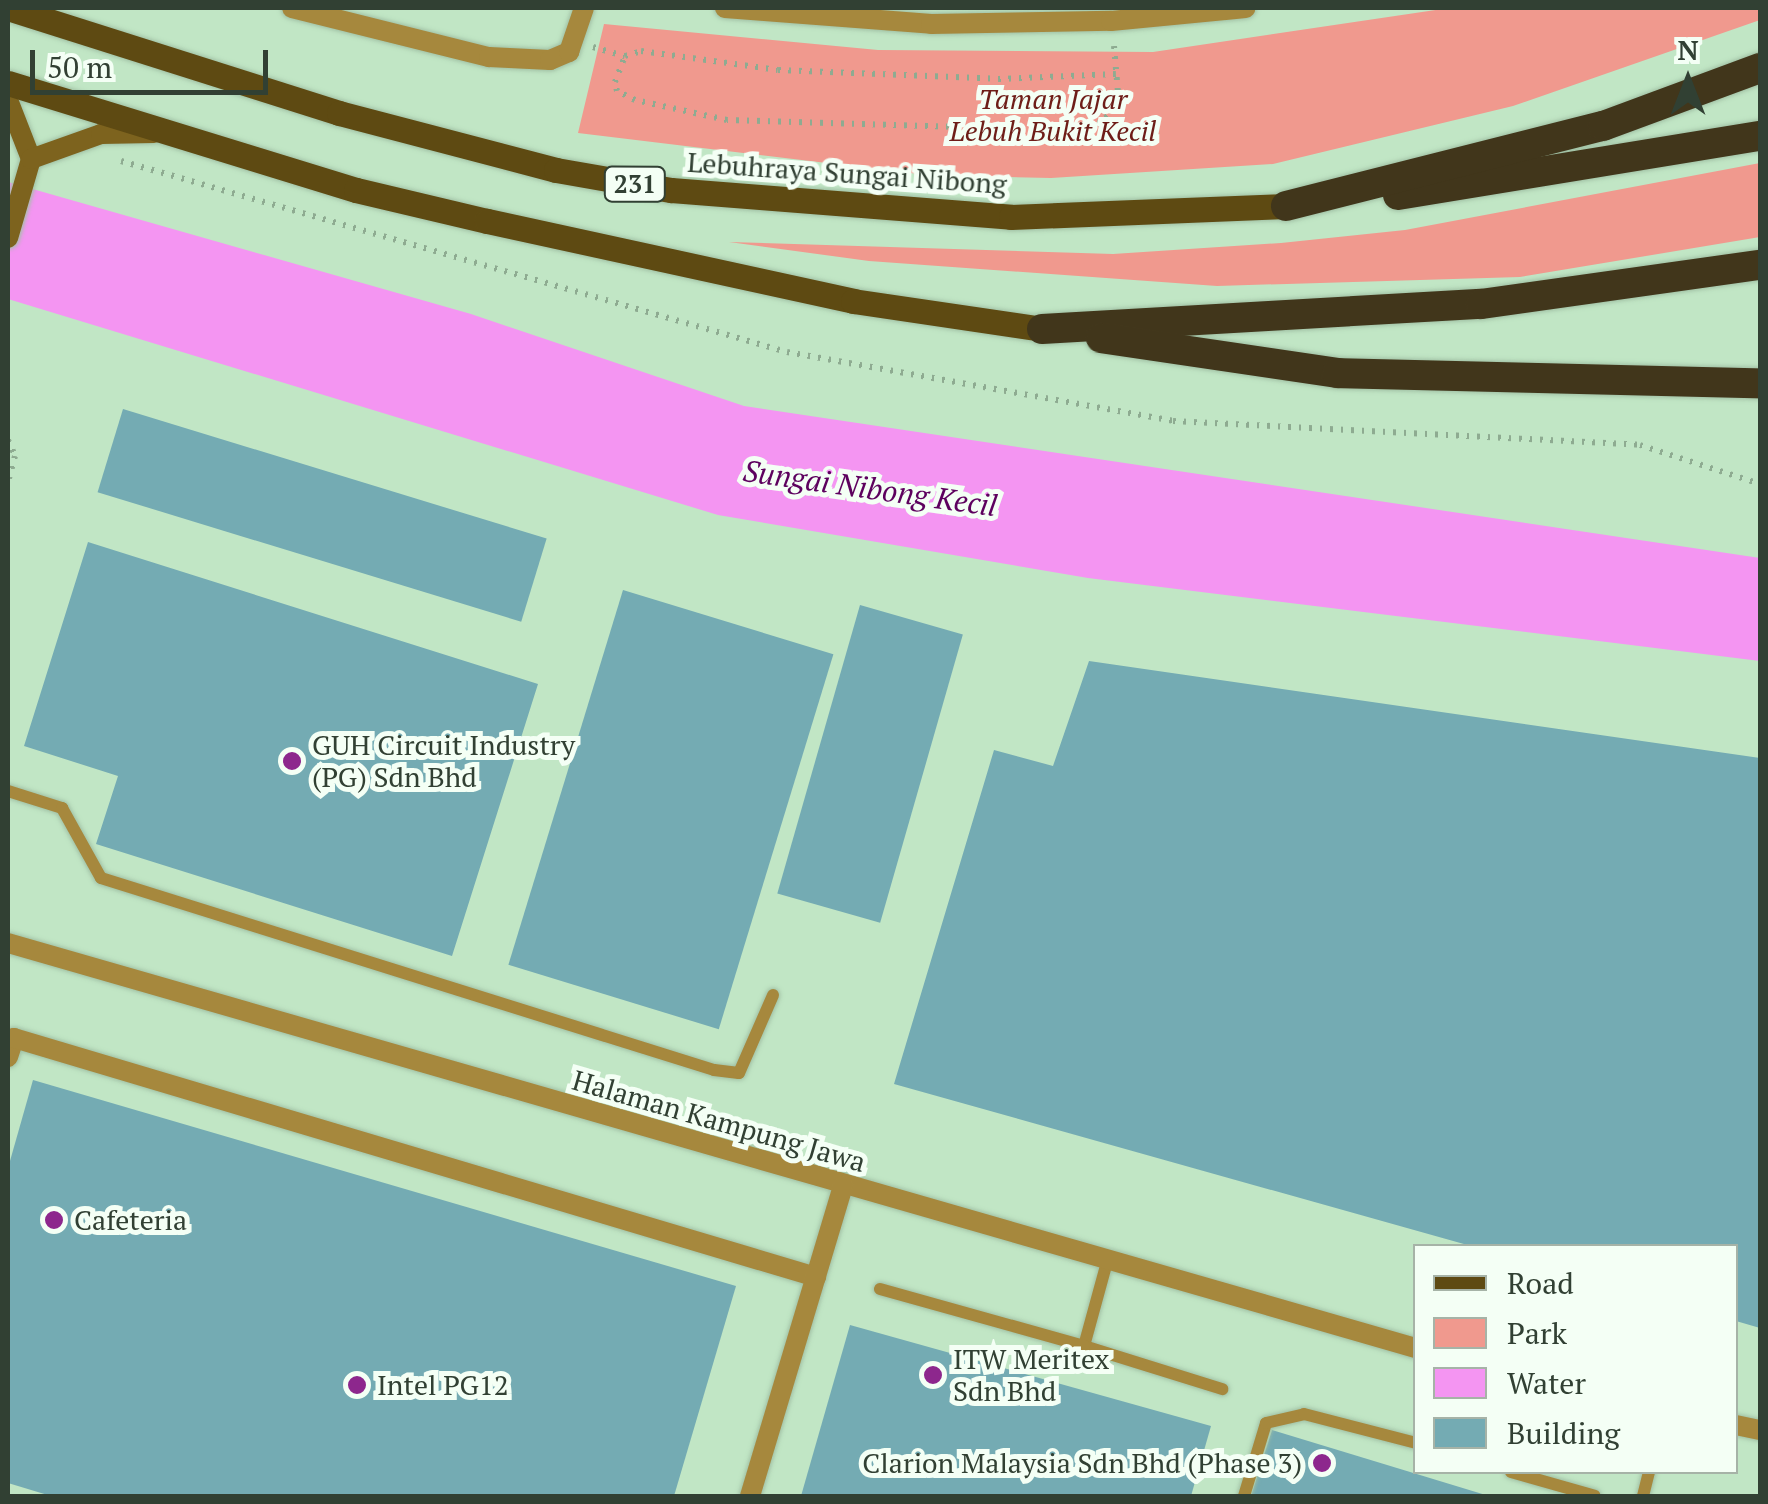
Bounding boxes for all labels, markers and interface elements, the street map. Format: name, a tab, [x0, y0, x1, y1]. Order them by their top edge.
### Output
scale bar	[35, 30, 272, 92]
north arrow	[1638, 30, 1738, 130]
text: N	[1677, 31, 1699, 68]
text: 50 m	[47, 47, 112, 87]
park label: Taman Jajar Lebuh Bukit Kecil	[950, 82, 1156, 148]
street label: Lebuhraya Sungai Nibong	[686, 145, 1008, 201]
road number: 231	[602, 164, 668, 204]
water label: Sungai Nibong Kecil	[741, 452, 999, 524]
place label: GUH Circuit Industry (PG) Sdn Bhd	[312, 728, 575, 794]
marker: GUH Circuit Industry (PG) Sdn Bhd	[281, 750, 303, 772]
street label: Halaman Kampung Jawa	[568, 1063, 870, 1179]
place label: Cafeteria	[74, 1203, 187, 1237]
marker: Cafeteria	[43, 1209, 65, 1231]
legend	[1413, 1244, 1738, 1474]
text: Road	[1507, 1263, 1574, 1303]
text: Park	[1507, 1313, 1567, 1353]
place label: ITW Meritex Sdn Bhd	[953, 1342, 1109, 1408]
text: Water	[1507, 1363, 1586, 1403]
marker: ITW Meritex Sdn Bhd	[922, 1364, 944, 1386]
place label: Intel PG12	[377, 1368, 509, 1402]
marker: Intel PG12	[346, 1374, 368, 1396]
text: Building	[1507, 1413, 1620, 1453]
place label: Clarion Malaysia Sdn Bhd (Phase 3)	[862, 1446, 1302, 1480]
marker: Clarion Malaysia Sdn Bhd (Phase 3)	[1311, 1452, 1333, 1474]

